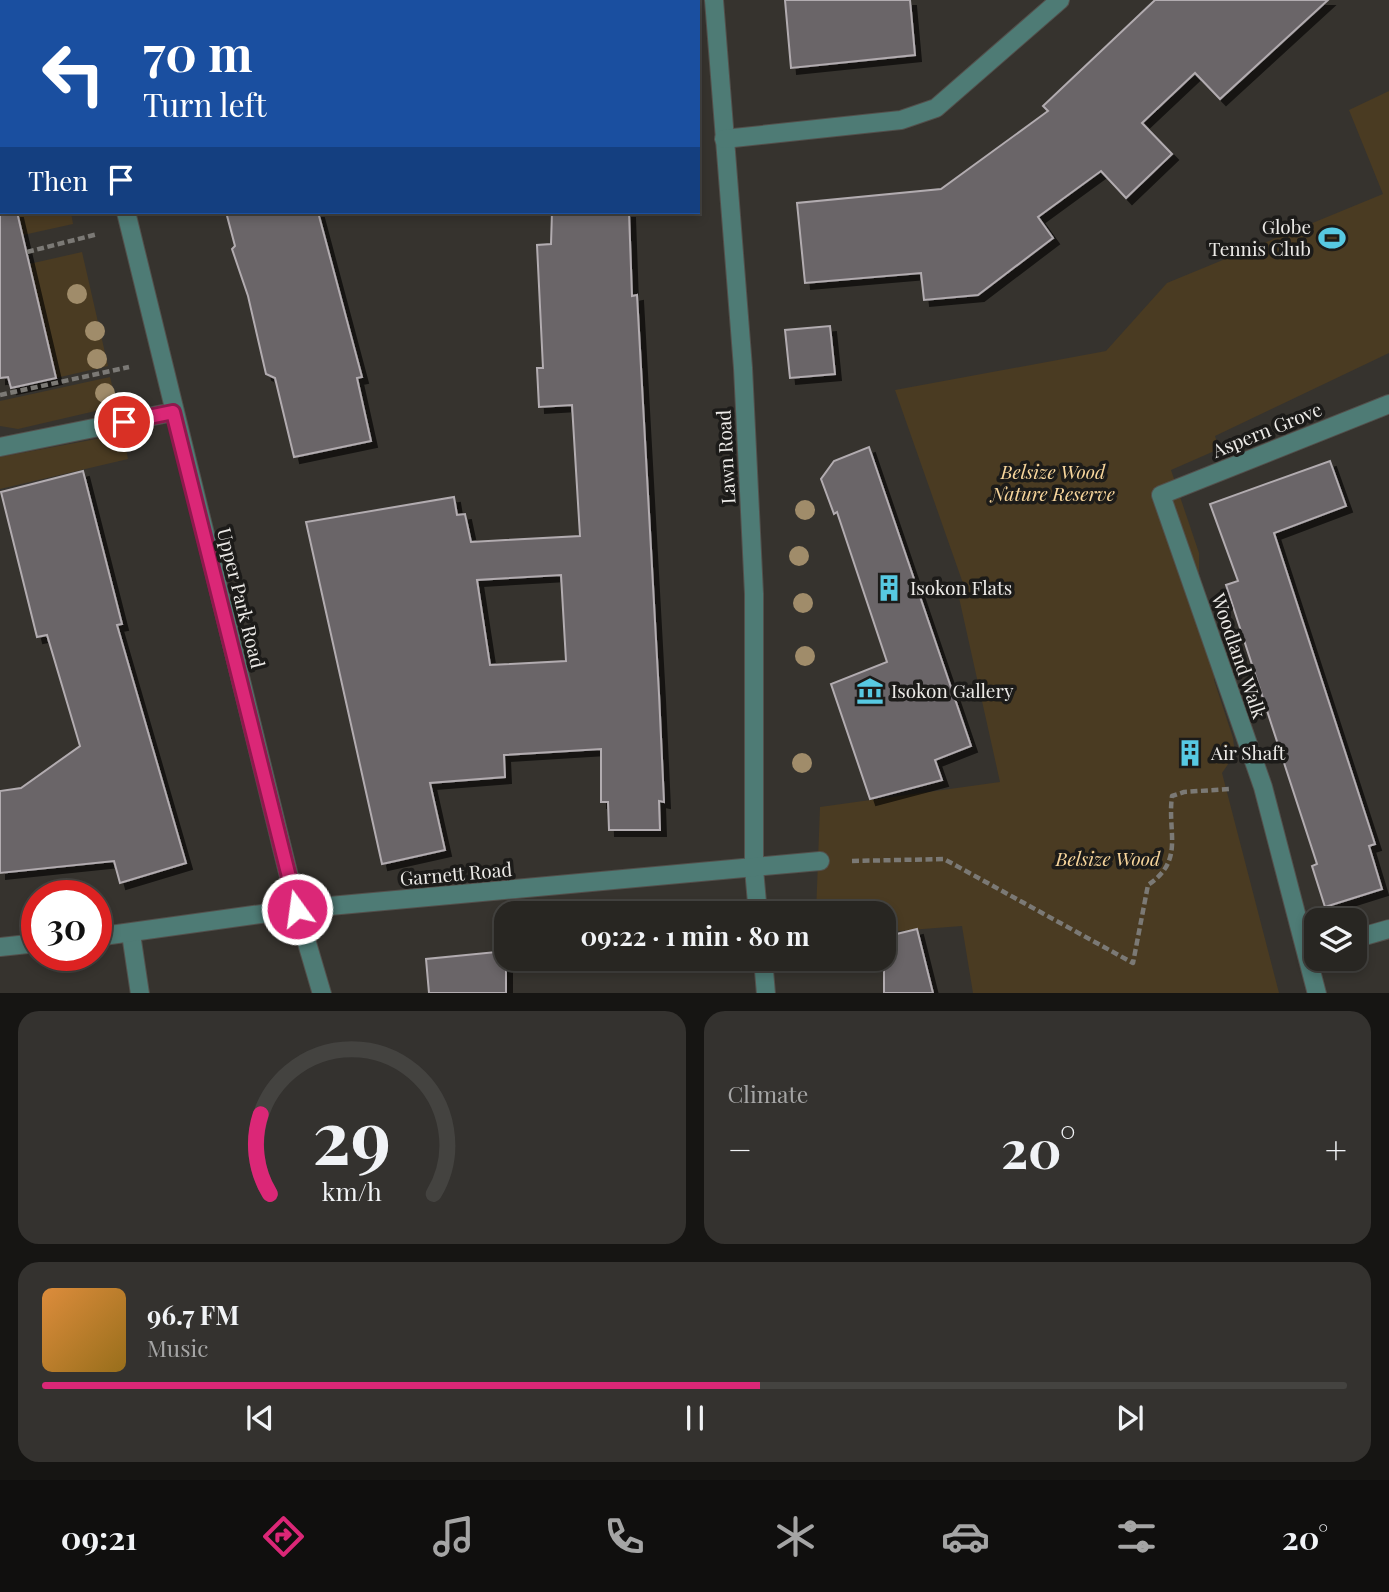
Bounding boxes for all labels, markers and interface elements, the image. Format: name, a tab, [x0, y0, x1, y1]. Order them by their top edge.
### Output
text: 70 m	[143, 19, 253, 84]
icon: left	[28, 28, 119, 119]
text: Turn left	[143, 82, 267, 125]
icon: arrive	[102, 161, 140, 199]
text: Then	[28, 163, 88, 198]
place label: Globe Tennis Club	[1209, 213, 1311, 261]
sports icon: Globe Tennis Club	[1317, 223, 1347, 253]
pin	[94, 392, 154, 452]
street label: Aspern Grove	[1207, 395, 1325, 463]
icon: arrive	[105, 403, 143, 441]
street label: Lawn Road	[710, 409, 740, 505]
park label: Belsize Wood Nature Reserve	[989, 458, 1115, 506]
street label: Upper Park Road	[212, 525, 272, 671]
building icon: Isokon Flats	[874, 573, 904, 603]
place label: Isokon Flats	[910, 574, 1012, 600]
street label: Woodland Walk	[1206, 589, 1274, 722]
museum icon: Isokon Gallery	[855, 676, 885, 706]
place label: Isokon Gallery	[891, 677, 1014, 703]
building icon: Air Shaft	[1175, 738, 1205, 768]
place label: Air Shaft	[1210, 739, 1286, 765]
park label: Belsize Wood	[1055, 845, 1161, 871]
street label: Garnett Road	[399, 855, 513, 891]
position arrow	[260, 872, 334, 946]
speed limit sign: 30	[21, 880, 112, 971]
map controls	[1304, 908, 1367, 971]
button: layers	[1304, 908, 1367, 971]
text: 09:22 · 1 min · 80 m	[581, 918, 809, 953]
text: Climate	[728, 1078, 808, 1109]
text: 29	[313, 1085, 391, 1182]
text: 20°	[1001, 1113, 1076, 1182]
text: −	[728, 1123, 752, 1174]
text: +	[1325, 1123, 1347, 1174]
text: km/h	[322, 1173, 382, 1206]
text: 96.7 FM	[147, 1297, 239, 1332]
text: Music	[147, 1332, 208, 1363]
icon: previous	[241, 1399, 279, 1437]
icon: pause	[676, 1399, 714, 1437]
icon: next	[1111, 1399, 1149, 1437]
icon: directions	[259, 1512, 308, 1561]
icon: music	[429, 1512, 478, 1561]
icon: phone	[600, 1512, 649, 1561]
icon: climate	[771, 1512, 820, 1561]
icon: car	[941, 1512, 990, 1561]
icon: filters	[1112, 1512, 1161, 1561]
text: 09:21	[61, 1515, 137, 1558]
text: 20°	[1282, 1515, 1328, 1558]

